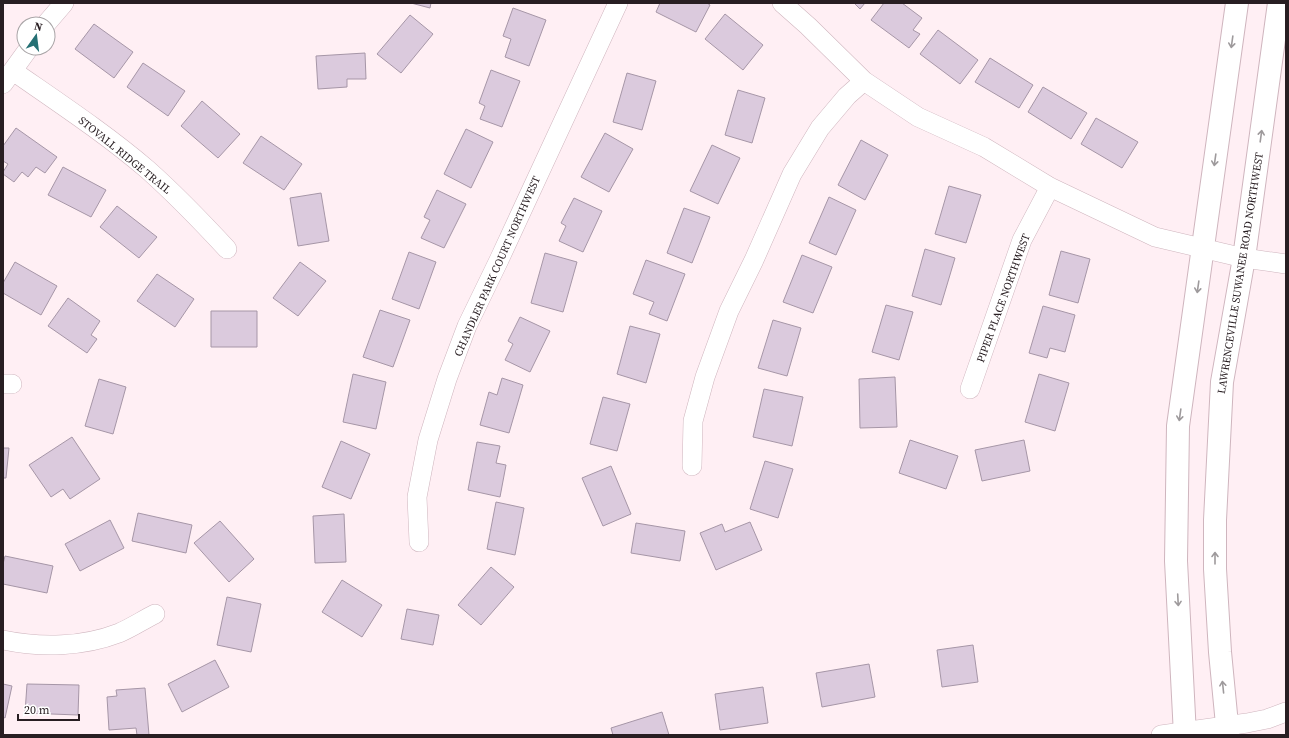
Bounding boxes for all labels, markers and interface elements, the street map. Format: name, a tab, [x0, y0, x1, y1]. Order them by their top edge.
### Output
north arrow	[16, 16, 56, 56]
text: N	[33, 19, 44, 35]
one-way arrow	[1228, 35, 1236, 48]
street label: STOVALL RIDGE TRAIL	[75, 113, 175, 198]
one-way arrow	[1257, 130, 1265, 143]
street label: LAWRENCEVILLE SUWANEE ROAD NORTHWEST	[1214, 151, 1267, 395]
one-way arrow	[1212, 153, 1219, 166]
street label: CHANDLER PARK COURT NORTHWEST	[451, 173, 544, 359]
street label: PIPER PLACE NORTHWEST	[973, 231, 1034, 365]
one-way arrow	[1194, 280, 1202, 293]
one-way arrow	[1176, 408, 1184, 421]
one-way arrow	[1211, 552, 1219, 565]
one-way arrow	[1175, 593, 1182, 606]
one-way arrow	[1220, 681, 1227, 694]
scale bar	[18, 696, 79, 722]
text: 20 m	[24, 702, 50, 718]

